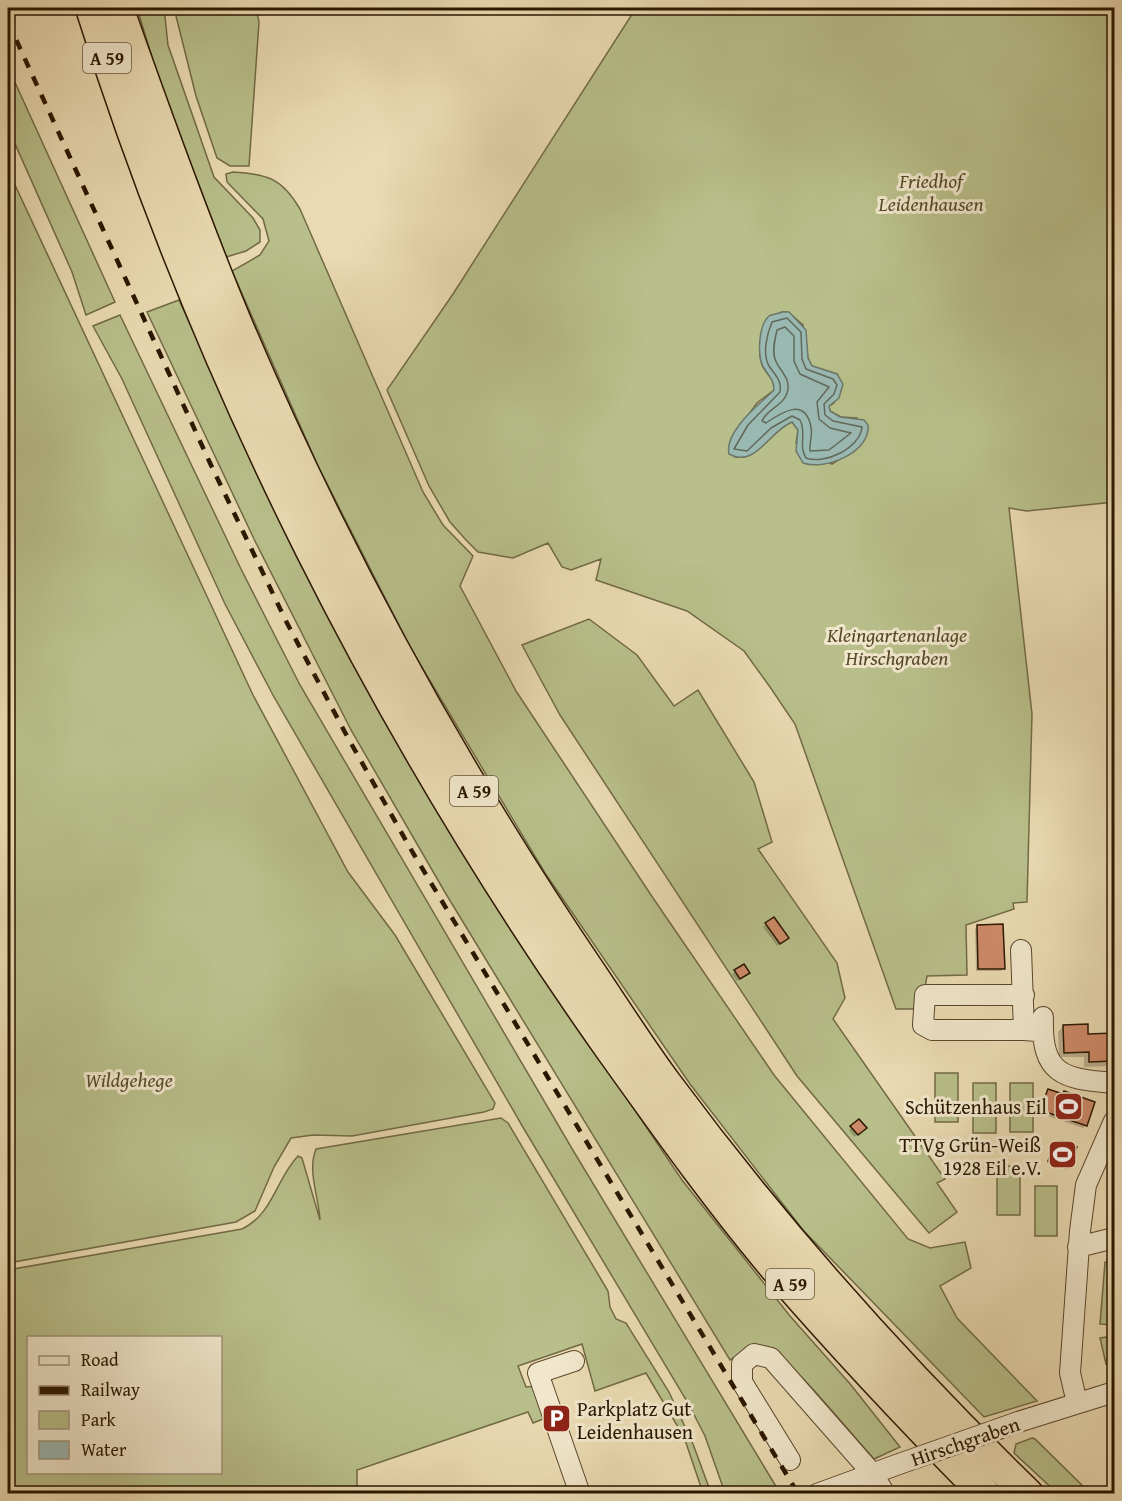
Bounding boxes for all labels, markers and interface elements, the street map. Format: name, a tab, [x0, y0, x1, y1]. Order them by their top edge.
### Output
road number: A 59	[83, 43, 131, 73]
park label: Friedhof Leidenhausen	[877, 166, 984, 218]
park label: Kleingartenanlage Hirschgraben	[826, 620, 967, 672]
road number: A 59	[450, 776, 498, 806]
park label: Wildgehege	[85, 1065, 173, 1094]
sports icon: Schützenhaus Eil	[1052, 1090, 1084, 1122]
place label: Schützenhaus Eil	[905, 1092, 1047, 1121]
place label: TTVg Grün-Weiß 1928 Eil e.V.	[899, 1130, 1041, 1182]
sports icon: TTVg Grün-Weiß 1928 Eil e.V.	[1046, 1139, 1078, 1171]
road number: A 59	[766, 1269, 814, 1299]
legend	[27, 1336, 222, 1474]
text: Road	[81, 1346, 119, 1373]
text: Railway	[81, 1376, 140, 1403]
place label: Parkplatz Gut Leidenhausen	[577, 1394, 693, 1446]
parking icon: Parkplatz Gut Leidenhausen	[540, 1403, 572, 1435]
text: Park	[81, 1406, 117, 1433]
street label: Hirschgraben	[907, 1409, 1023, 1473]
text: Water	[81, 1436, 127, 1463]

